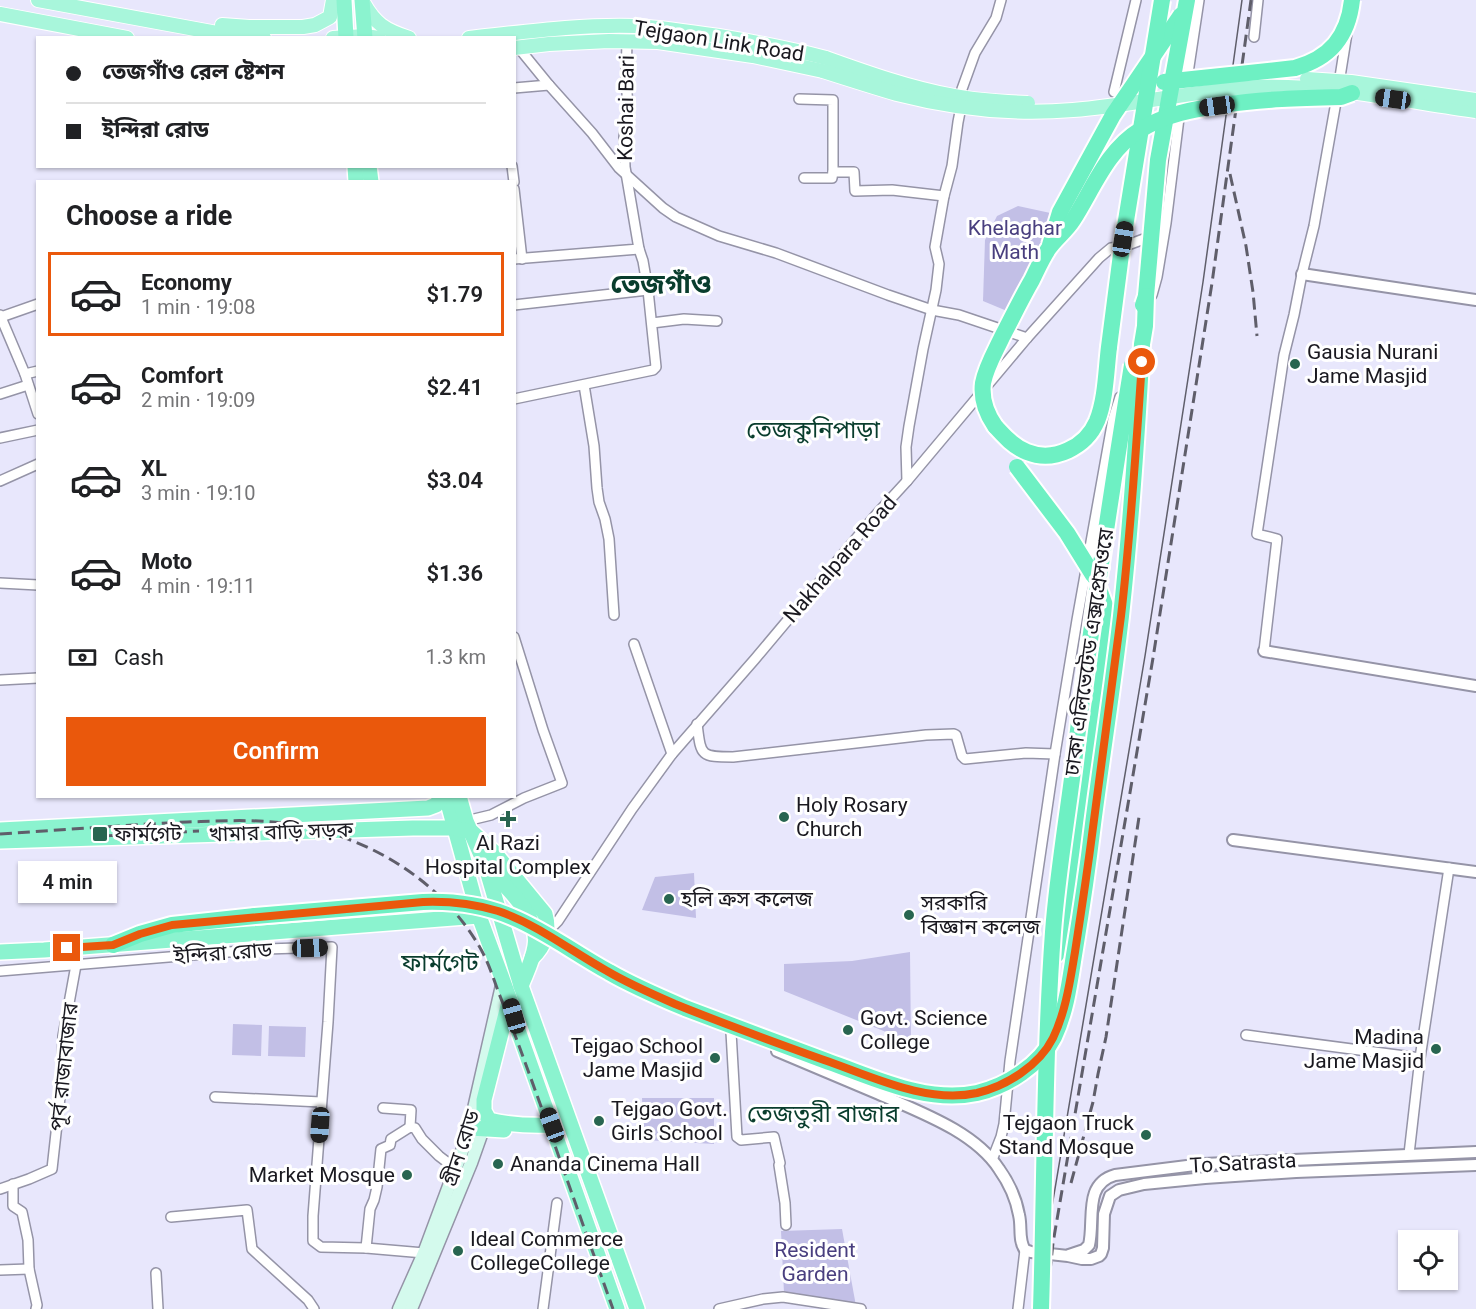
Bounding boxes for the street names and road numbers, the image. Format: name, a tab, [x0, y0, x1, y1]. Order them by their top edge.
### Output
street label: Tejgaon Link Road	[632, 16, 806, 66]
street label: Koshai Bari	[613, 55, 639, 161]
street label: Nakhalpara Road	[778, 491, 902, 627]
street label: ঢাকা এলিভেটেড এক্সপ্রেসওয়ে	[1060, 526, 1118, 778]
street label: খামার বাড়ি সড়ক	[208, 817, 355, 847]
street label: ইন্দিরা রোড	[172, 938, 274, 968]
street label: পূর্ব রাজাবাজার	[44, 1001, 84, 1132]
street label: গ্রীন রোড	[437, 1106, 485, 1189]
street label: To Satrasta	[1189, 1148, 1297, 1178]

